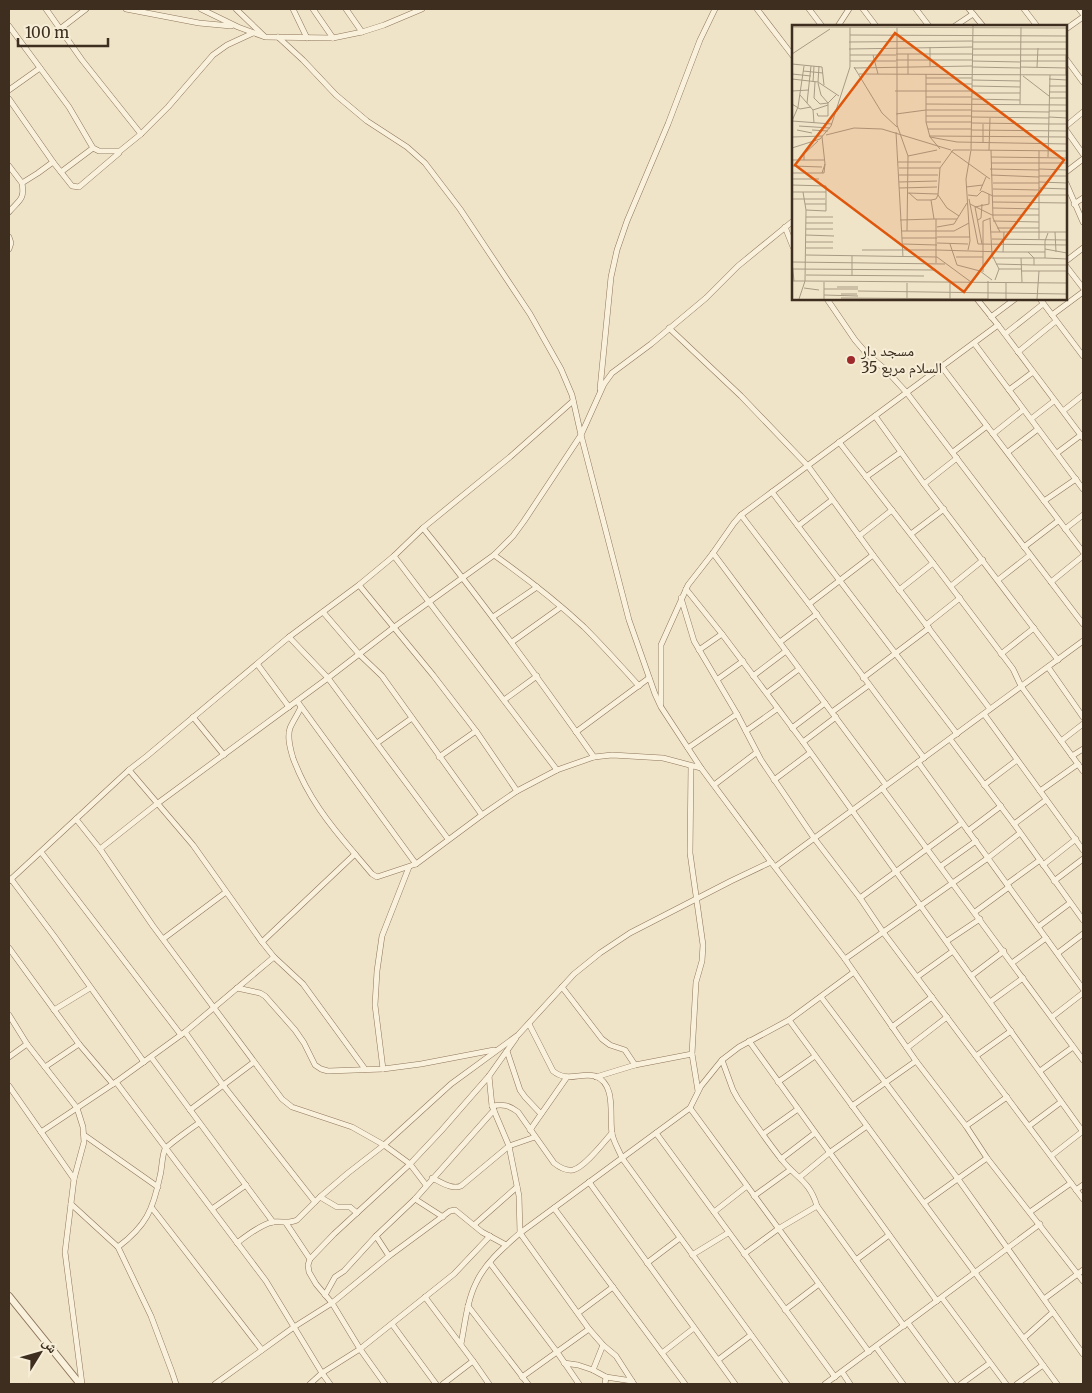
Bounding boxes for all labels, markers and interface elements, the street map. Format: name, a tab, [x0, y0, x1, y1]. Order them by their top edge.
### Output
scale bar	[18, 15, 108, 47]
text: 100 m	[25, 23, 69, 42]
inset map	[792, 25, 1067, 300]
place label: مسجد دار السلام مربع 35	[860, 341, 942, 378]
marker: مسجد دار السلام مربع 35	[845, 354, 857, 366]
north arrow	[15, 1328, 65, 1378]
text: ش	[39, 1334, 62, 1357]

